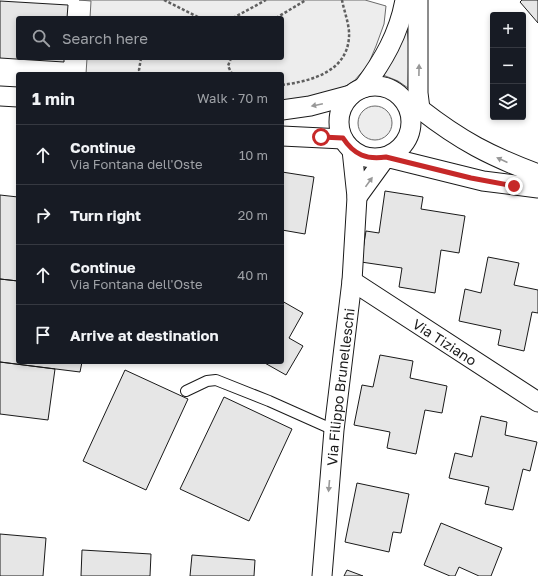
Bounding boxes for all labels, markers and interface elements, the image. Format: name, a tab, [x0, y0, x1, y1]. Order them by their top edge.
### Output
map controls	[490, 12, 526, 120]
button: +	[490, 12, 526, 48]
search box	[16, 16, 284, 60]
icon: search	[30, 27, 52, 49]
text: Search here	[62, 29, 148, 47]
button: −	[490, 48, 526, 84]
one-way arrow	[415, 64, 422, 76]
button: layers	[490, 84, 526, 120]
text: 1 min	[32, 88, 75, 109]
text: Walk · 70 m	[197, 90, 268, 106]
one-way arrow	[311, 102, 323, 108]
route start	[312, 128, 330, 146]
text: Continue	[70, 138, 136, 156]
icon: ahead	[32, 144, 54, 166]
text: 10 m	[239, 147, 268, 163]
text: Via Fontana dell'Oste	[70, 156, 203, 172]
one-way arrow	[495, 157, 507, 163]
one-way arrow	[365, 176, 373, 187]
route end	[505, 177, 523, 195]
icon: right	[32, 204, 54, 226]
text: Turn right	[70, 206, 141, 224]
text: 20 m	[238, 207, 268, 223]
text: Continue	[70, 258, 136, 276]
icon: ahead	[32, 264, 54, 286]
text: 40 m	[237, 267, 268, 283]
text: Via Fontana dell'Oste	[70, 276, 203, 292]
street label: Via Filippo Brunelleschi	[323, 307, 357, 466]
street label: Via Tiziano	[410, 315, 480, 369]
icon: arrive	[32, 324, 54, 346]
text: Arrive at destination	[70, 326, 219, 344]
one-way arrow	[326, 480, 333, 492]

